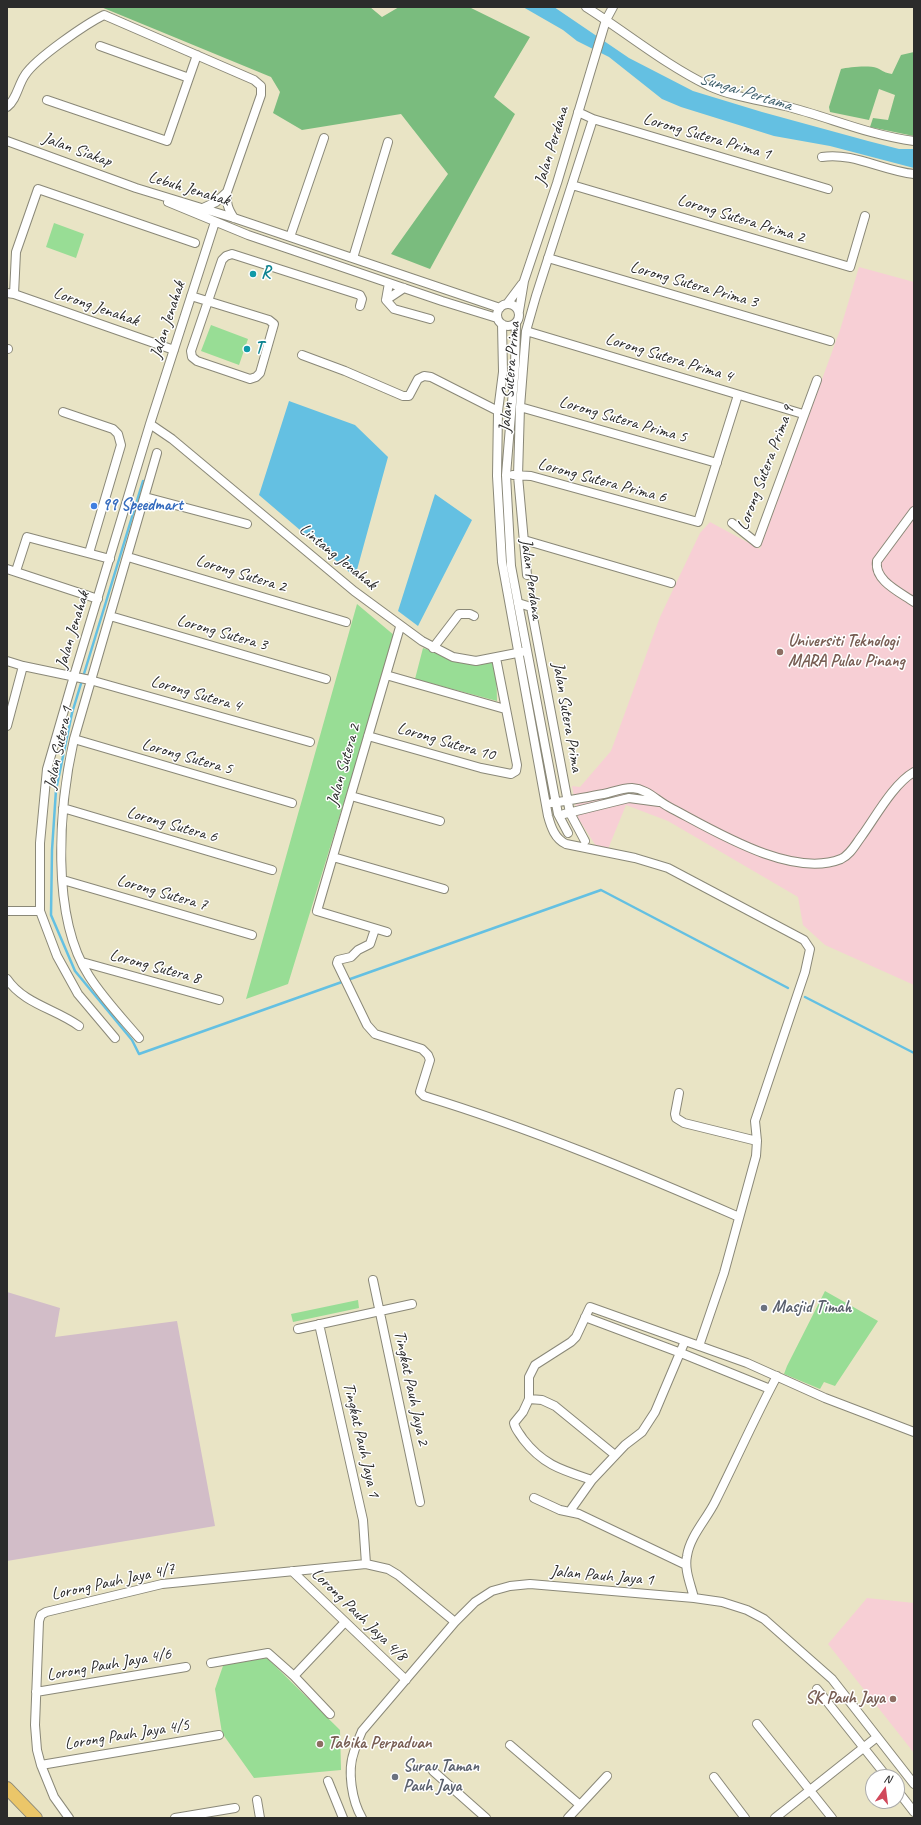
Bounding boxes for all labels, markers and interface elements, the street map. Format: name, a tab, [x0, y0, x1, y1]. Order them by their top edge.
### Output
water label: Sungai Pertama	[696, 68, 794, 116]
street label: Jalan Perdana	[530, 104, 574, 188]
street label: Lorong Sutera Prima 1	[641, 109, 773, 165]
street label: Jalan Siakap	[40, 128, 114, 172]
street label: Lebuh Jenahak	[146, 167, 232, 211]
street label: Lorong Sutera Prima 2	[675, 190, 807, 248]
street label: Lorong Sutera Prima 3	[628, 257, 760, 313]
place label: R	[261, 264, 270, 284]
marker: R	[248, 269, 258, 279]
street label: Jalan Jenahak	[146, 279, 190, 361]
street label: Lorong Jenahak	[51, 283, 141, 331]
street label: Jalan Sutera Prima	[495, 321, 525, 433]
street label: Lorong Sutera Prima 4	[603, 329, 735, 387]
place label: T	[255, 339, 263, 359]
marker: T	[242, 344, 252, 354]
street label: Lorong Sutera Prima 5	[557, 392, 689, 448]
street label: Lorong Sutera Prima 9	[733, 403, 799, 533]
street label: Lorong Sutera Prima 6	[536, 454, 668, 508]
place label: 99 Speedmart	[102, 496, 183, 516]
marker: 99 Speedmart	[89, 501, 99, 511]
street label: Lintang Jenahak	[295, 519, 381, 595]
street label: Jalan Perdana	[515, 537, 547, 621]
street label: Lorong Sutera 2	[193, 551, 289, 597]
street label: Jalan Jenahak	[52, 589, 94, 671]
street label: Lorong Sutera 3	[174, 610, 270, 656]
place label: Universiti Teknologi MARA Pulau Pinang	[788, 632, 905, 672]
marker: Universiti Teknologi MARA Pulau Pinang	[775, 647, 785, 657]
street label: Jalan Sutera Prima	[547, 661, 587, 773]
street label: Lorong Sutera 4	[148, 671, 244, 717]
street label: Jalan Sutera 1	[40, 705, 78, 791]
street label: Lorong Sutera 10	[395, 718, 497, 766]
street label: Jalan Sutera 2	[323, 722, 365, 808]
street label: Lorong Sutera 5	[139, 734, 235, 780]
street label: Lorong Sutera 6	[124, 802, 220, 848]
street label: Lorong Sutera 7	[114, 870, 210, 916]
street label: Lorong Sutera 8	[107, 945, 203, 989]
place label: Masjid Timah	[772, 1298, 851, 1318]
marker: Masjid Timah	[759, 1303, 769, 1313]
street label: Tingkat Pauh Jaya 2	[389, 1329, 433, 1447]
street label: Tingkat Pauh Jaya 1	[338, 1381, 384, 1499]
street label: Lorong Pauh Jaya 4/7	[49, 1559, 177, 1605]
street label: Jalan Pauh Jaya 1	[550, 1561, 654, 1591]
street label: Lorong Pauh Jaya 4/8	[307, 1564, 411, 1666]
street label: Lorong Pauh Jaya 4/6	[45, 1644, 173, 1686]
place label: SK Pauh Jaya	[805, 1689, 885, 1709]
marker: SK Pauh Jaya	[888, 1694, 898, 1704]
street label: Lorong Pauh Jaya 4/5	[63, 1715, 191, 1755]
place label: Tabika Perpaduan	[328, 1734, 432, 1754]
marker: Tabika Perpaduan	[315, 1739, 325, 1749]
place label: Surau Taman Pauh Jaya	[403, 1757, 479, 1797]
north arrow	[865, 1769, 905, 1809]
text: N	[883, 1771, 893, 1786]
marker: Surau Taman Pauh Jaya	[390, 1772, 400, 1782]

